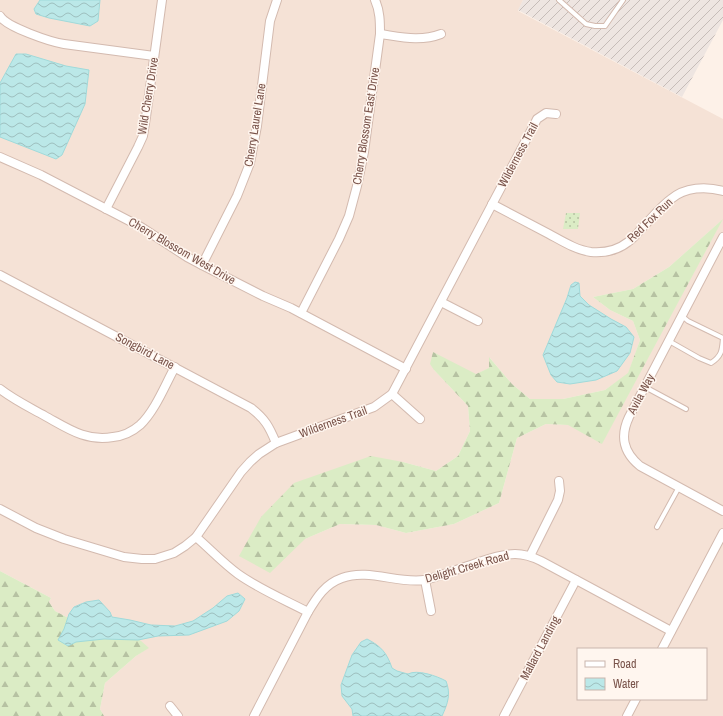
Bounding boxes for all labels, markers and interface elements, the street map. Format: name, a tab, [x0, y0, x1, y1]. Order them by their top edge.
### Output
street label: Wild Cherry Drive	[134, 56, 162, 136]
street label: Cherry Blossom East Drive	[349, 66, 383, 186]
street label: Cherry Laurel Lane	[241, 82, 269, 168]
street label: Wilderness Trail	[494, 120, 542, 190]
street label: Red Fox Run	[624, 194, 676, 246]
street label: Cherry Blossom West Drive	[126, 214, 238, 288]
street label: Songbird Lane	[113, 329, 177, 373]
street label: Avila Way	[623, 371, 658, 418]
street label: Wilderness Trail	[297, 402, 369, 442]
street label: Delight Creek Road	[423, 547, 511, 587]
street label: Mallard Landing	[516, 613, 564, 683]
legend	[577, 648, 707, 700]
text: Road	[613, 656, 637, 672]
text: Water	[613, 676, 640, 692]

